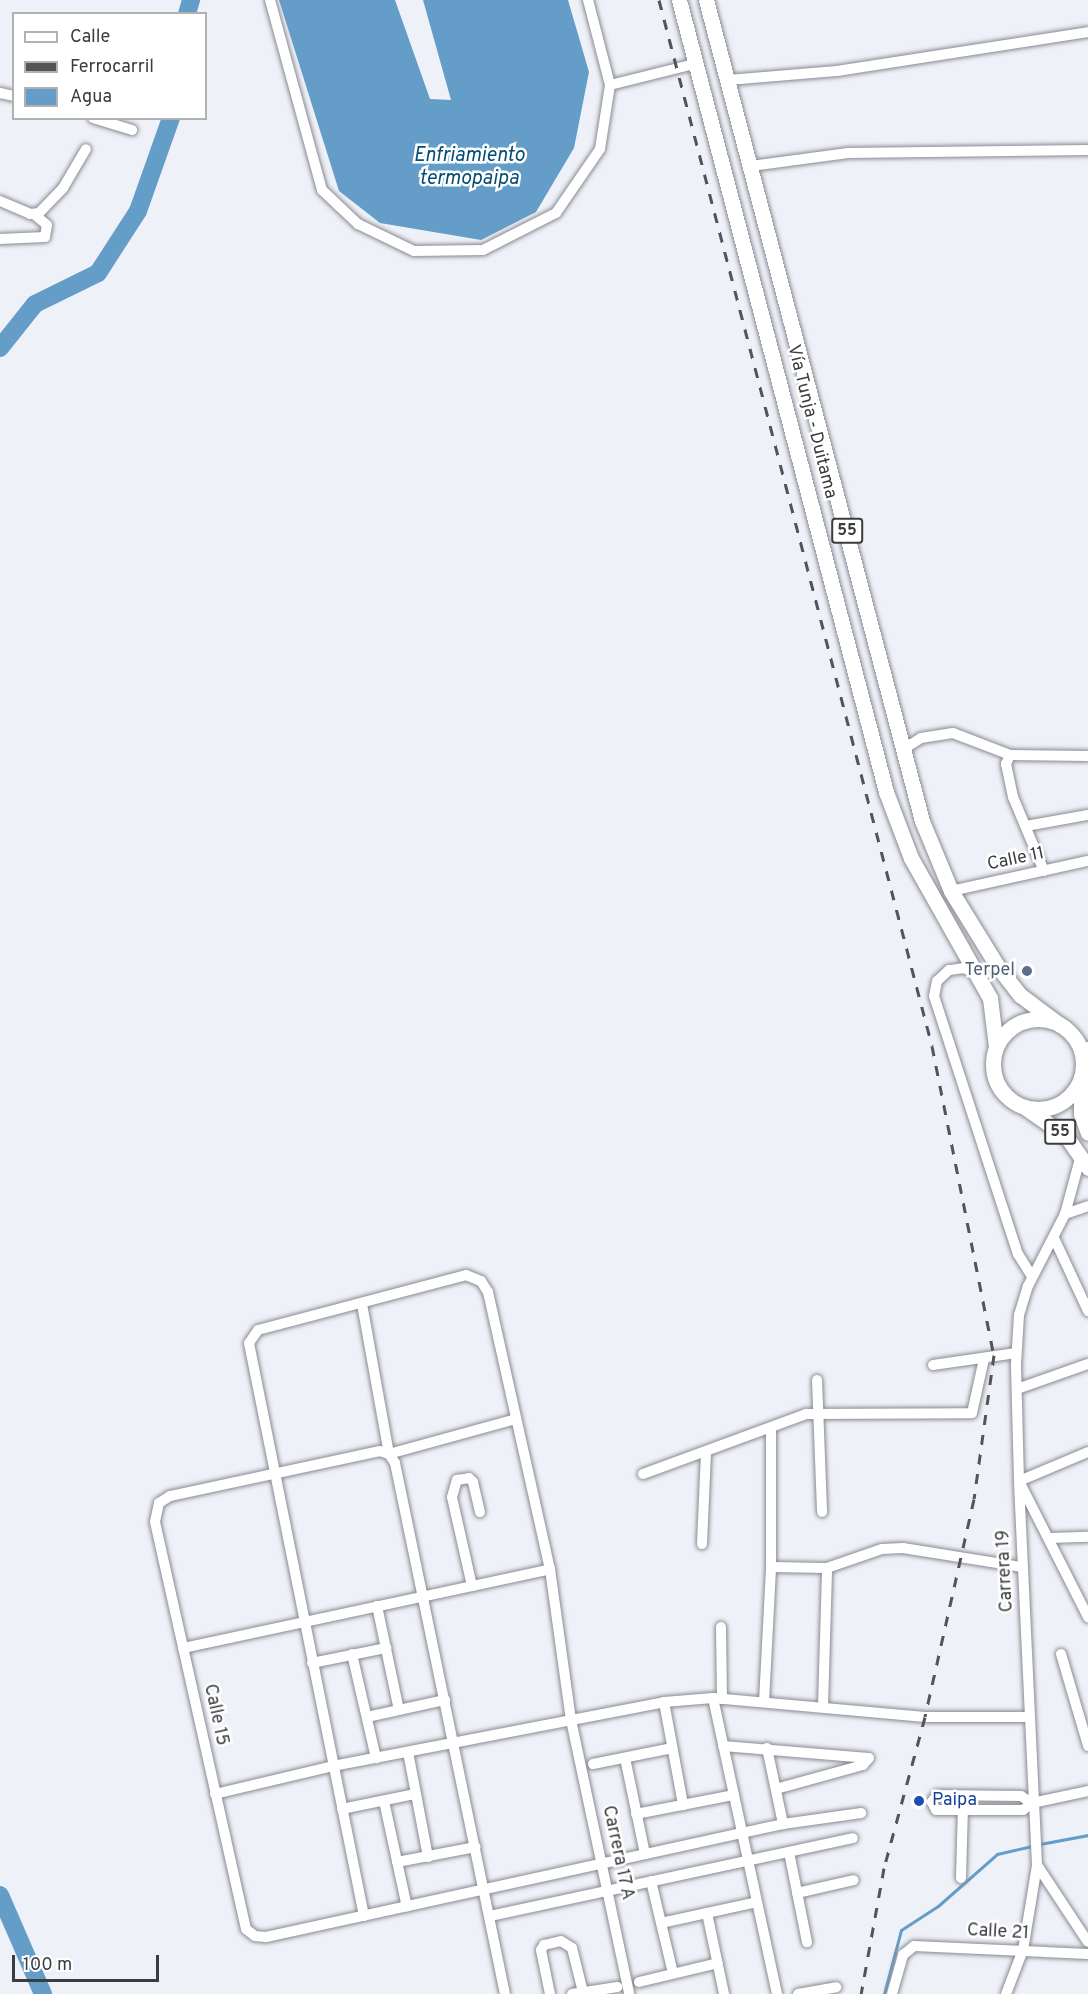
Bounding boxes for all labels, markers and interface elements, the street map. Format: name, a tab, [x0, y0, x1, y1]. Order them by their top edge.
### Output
legend	[12, 12, 207, 120]
text: Calle	[70, 26, 110, 49]
text: Ferrocarril	[70, 56, 154, 79]
text: Agua	[70, 86, 112, 109]
water label: Enfriamiento termopaipa	[413, 144, 525, 191]
street label: Vía Tunja - Duitama	[781, 342, 841, 502]
road number: 55	[830, 518, 864, 544]
street label: Calle 11	[985, 843, 1047, 877]
place label: Terpel	[964, 960, 1015, 982]
marker: Terpel	[1020, 964, 1034, 978]
road number: 55	[1044, 1119, 1076, 1145]
street label: Carrera 19	[993, 1529, 1019, 1613]
street label: Calle 15	[198, 1682, 232, 1748]
place label: Paipa	[932, 1790, 977, 1812]
marker: Paipa	[910, 1792, 928, 1810]
street label: Carrera 17 A	[596, 1803, 638, 1903]
street label: Calle 21	[966, 1921, 1030, 1945]
scale bar	[15, 1943, 162, 1981]
text: 100 m	[23, 1954, 72, 1977]

